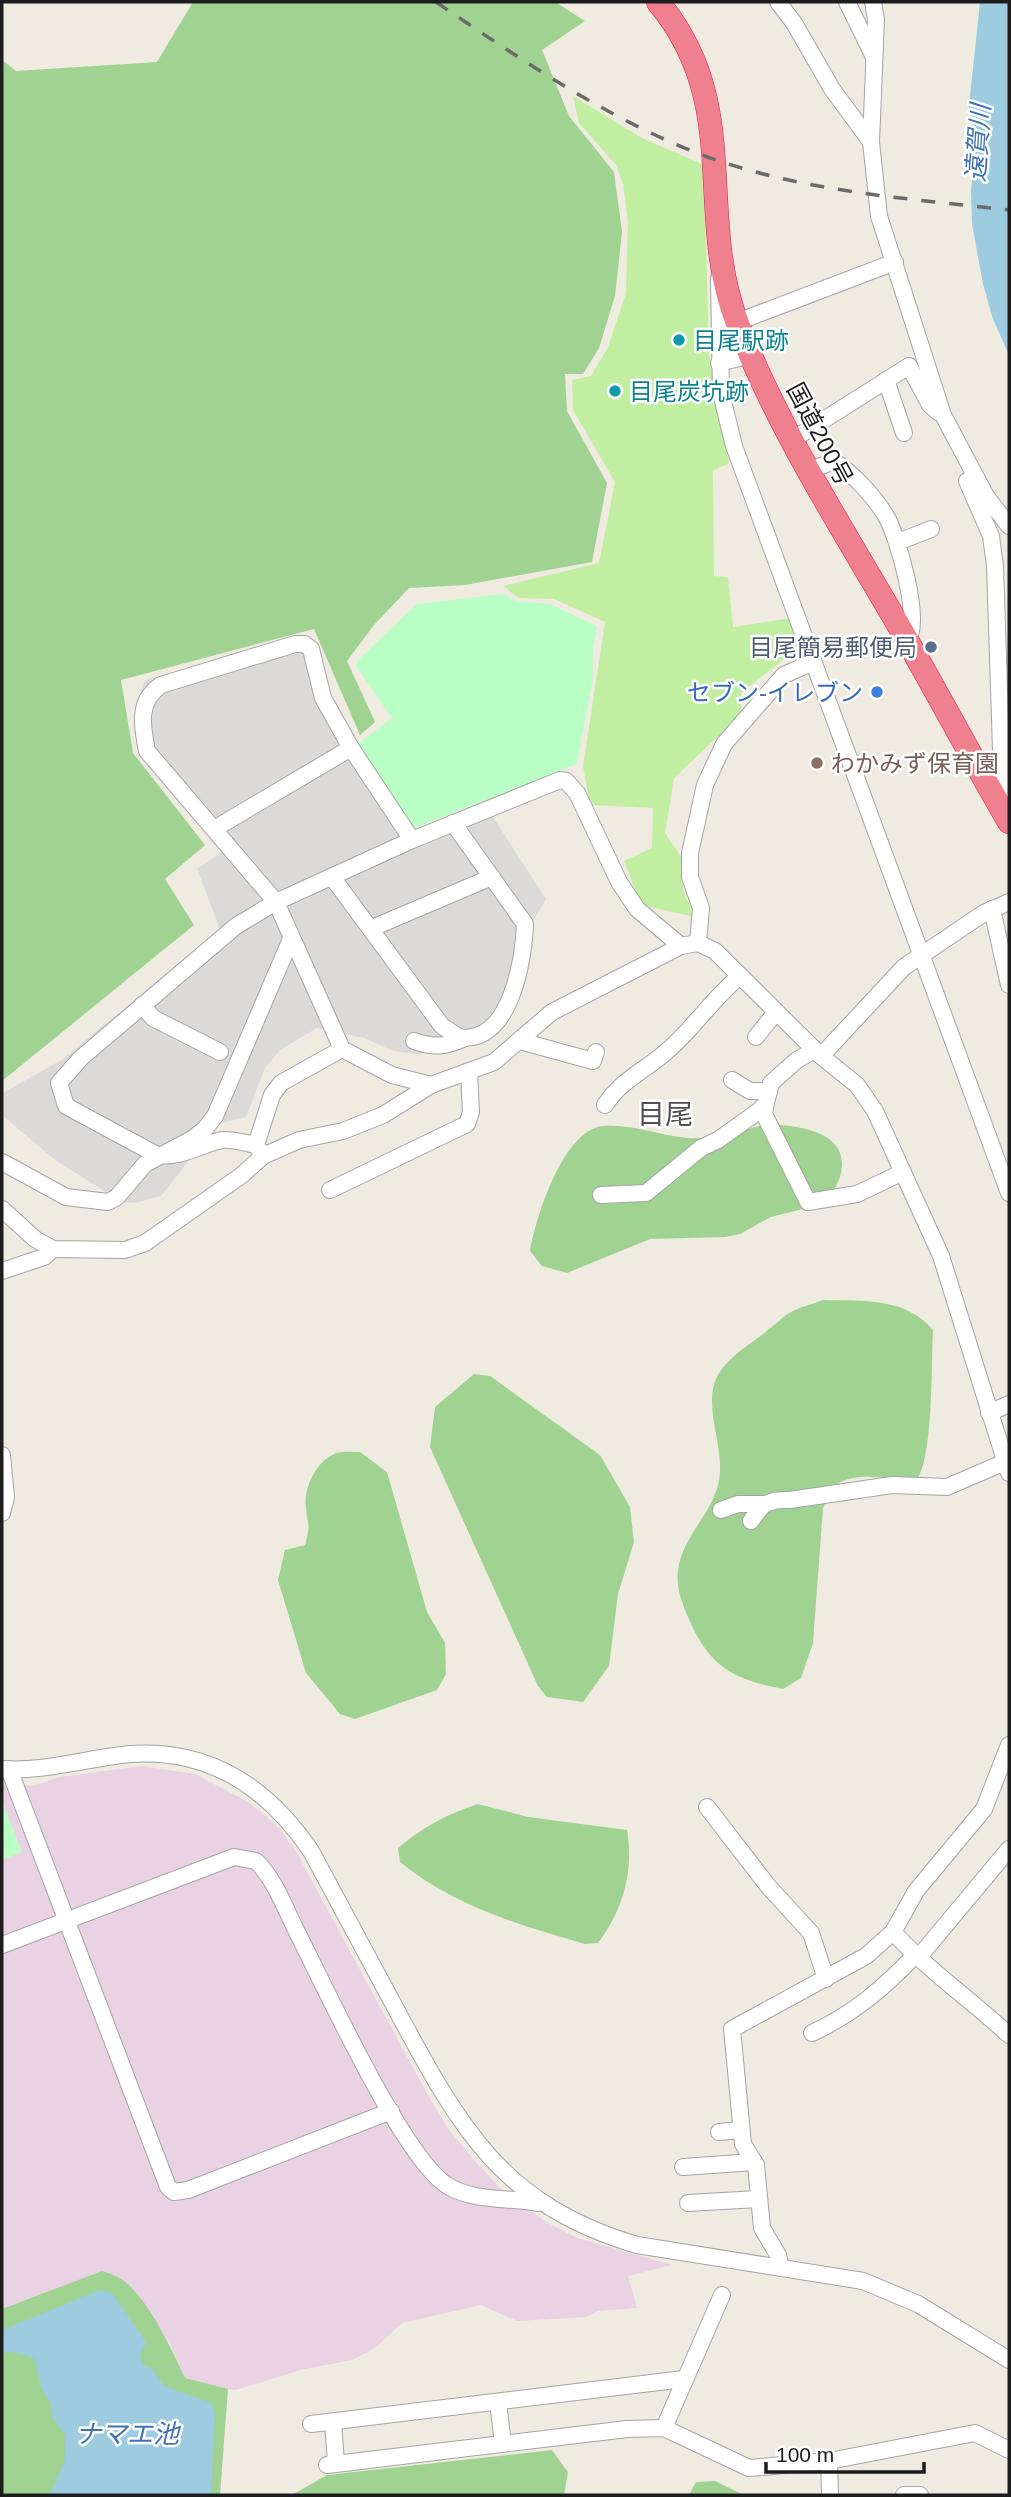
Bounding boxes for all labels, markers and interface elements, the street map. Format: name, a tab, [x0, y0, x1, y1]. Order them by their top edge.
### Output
water label: 遠賀川	[960, 100, 996, 183]
place label: 目尾駅跡	[693, 327, 789, 354]
marker: 目尾駅跡	[671, 332, 687, 348]
place label: 目尾炭坑跡	[629, 378, 749, 405]
street label: 国道200号	[782, 378, 858, 490]
marker: 目尾炭坑跡	[607, 383, 623, 399]
place label: 目尾簡易郵便局	[749, 634, 917, 661]
marker: 目尾簡易郵便局	[923, 639, 939, 655]
place label: セブン-イレブン	[687, 679, 863, 706]
marker: セブン-イレブン	[869, 684, 885, 700]
place label: わかみず保育園	[831, 750, 999, 777]
marker: わかみず保育園	[809, 755, 825, 771]
district label: 目尾	[637, 1099, 693, 1130]
water label: ナマエ池	[75, 2419, 182, 2449]
scale bar	[766, 2430, 923, 2474]
text: 100 m	[776, 2443, 834, 2466]

